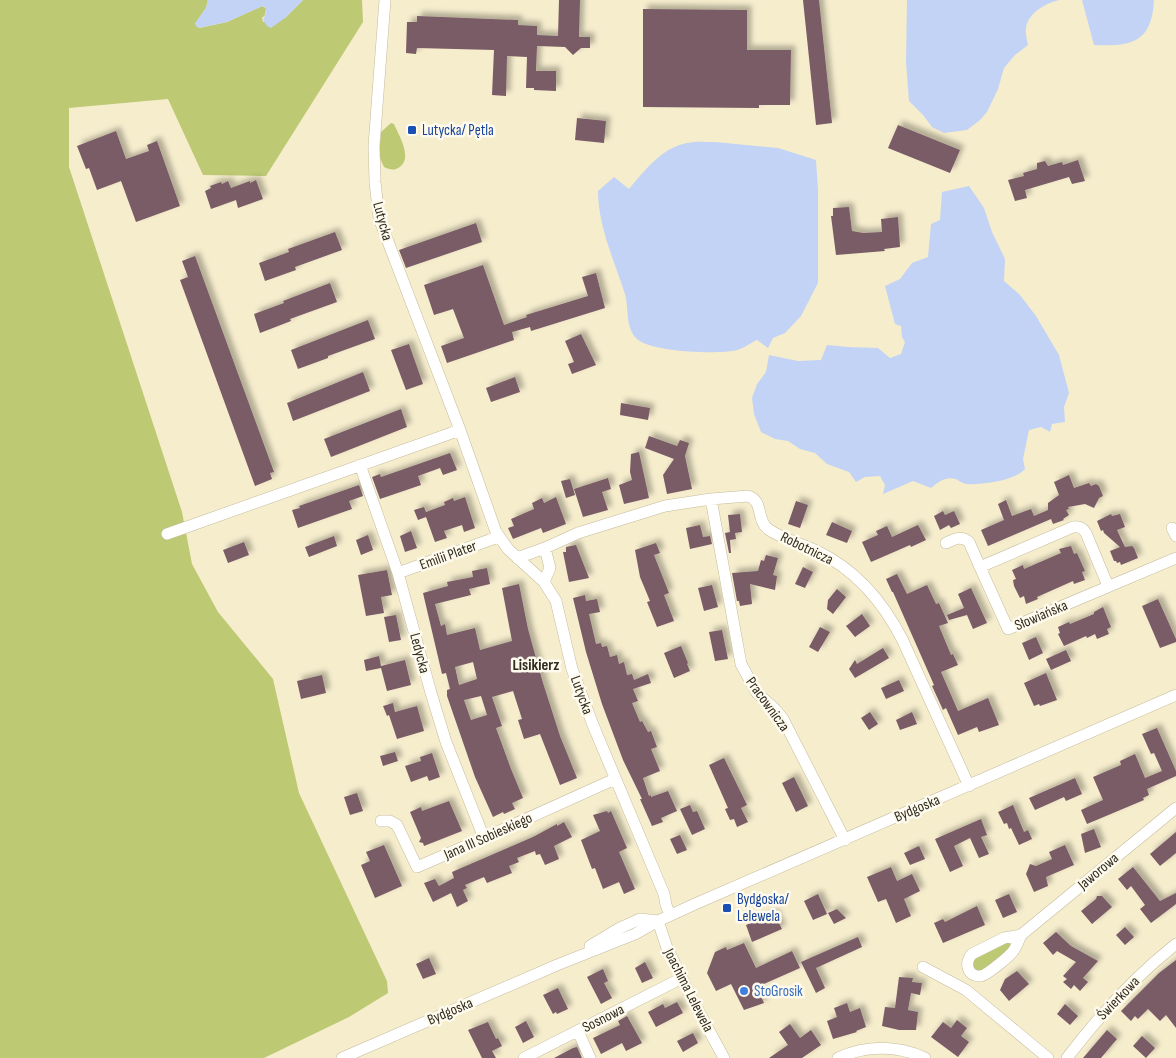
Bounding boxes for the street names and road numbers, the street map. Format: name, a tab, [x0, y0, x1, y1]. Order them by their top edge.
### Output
street label: Lutycka	[368, 200, 397, 243]
street label: Robotnicza	[777, 528, 836, 569]
street label: Emilii Plater	[417, 536, 480, 575]
street label: Słowiańska	[1012, 596, 1071, 635]
street label: Ledycka	[405, 631, 434, 676]
street label: Lutycka	[566, 673, 597, 717]
street label: Pracownicza	[741, 673, 794, 736]
street label: Bydgoska	[892, 790, 943, 826]
street label: Jana III Sobieskiego	[440, 809, 535, 865]
street label: Jaworowa	[1073, 849, 1123, 895]
street label: Joachima Lelewela	[659, 944, 718, 1035]
street label: Świerkowa	[1093, 972, 1144, 1024]
street label: Bydgoska	[425, 993, 476, 1029]
street label: Sosnowa	[579, 1000, 628, 1037]

